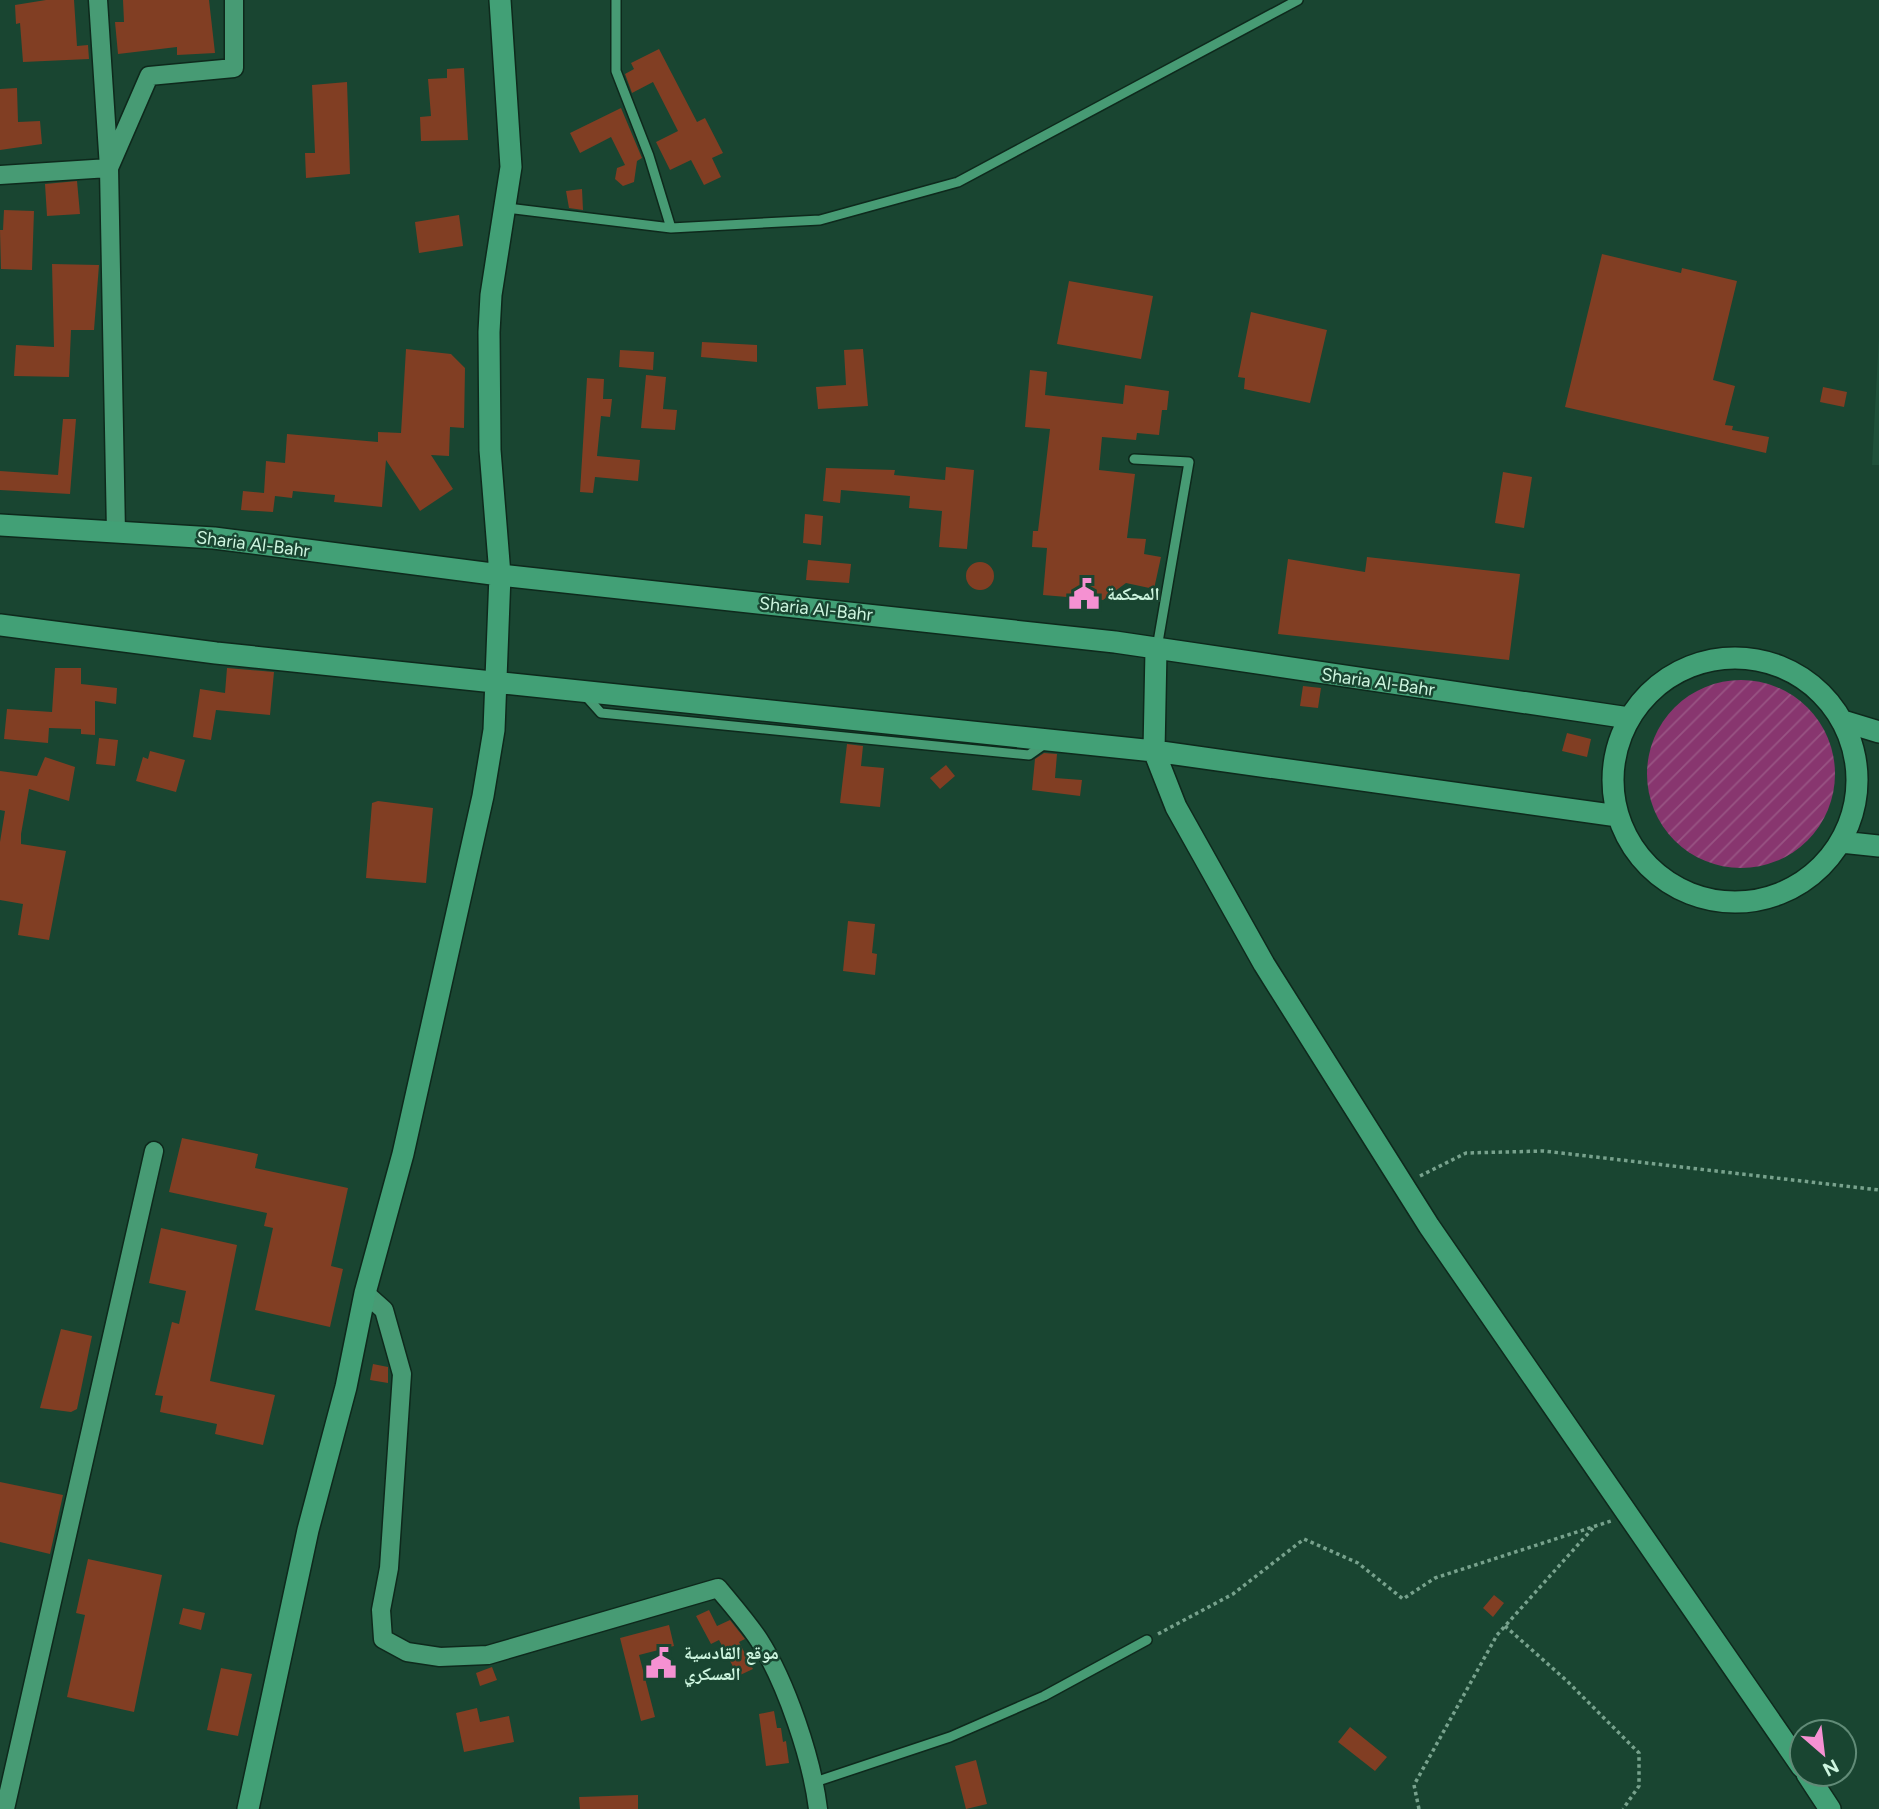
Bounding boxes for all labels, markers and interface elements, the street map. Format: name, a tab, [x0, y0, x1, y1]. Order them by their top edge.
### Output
street label: Sharia Al-Bahr	[195, 526, 311, 562]
public building icon: المحكمة	[1067, 577, 1101, 611]
place label: المحكمة	[1107, 583, 1160, 605]
street label: Sharia Al-Bahr	[758, 592, 874, 626]
street label: Sharia Al-Bahr	[1320, 663, 1436, 701]
place label: موقع القادسية العسكري	[684, 1642, 779, 1688]
public building icon: موقع القادسية العسكري	[644, 1646, 678, 1680]
north arrow	[1788, 1718, 1858, 1788]
text: N	[1819, 1754, 1843, 1781]

